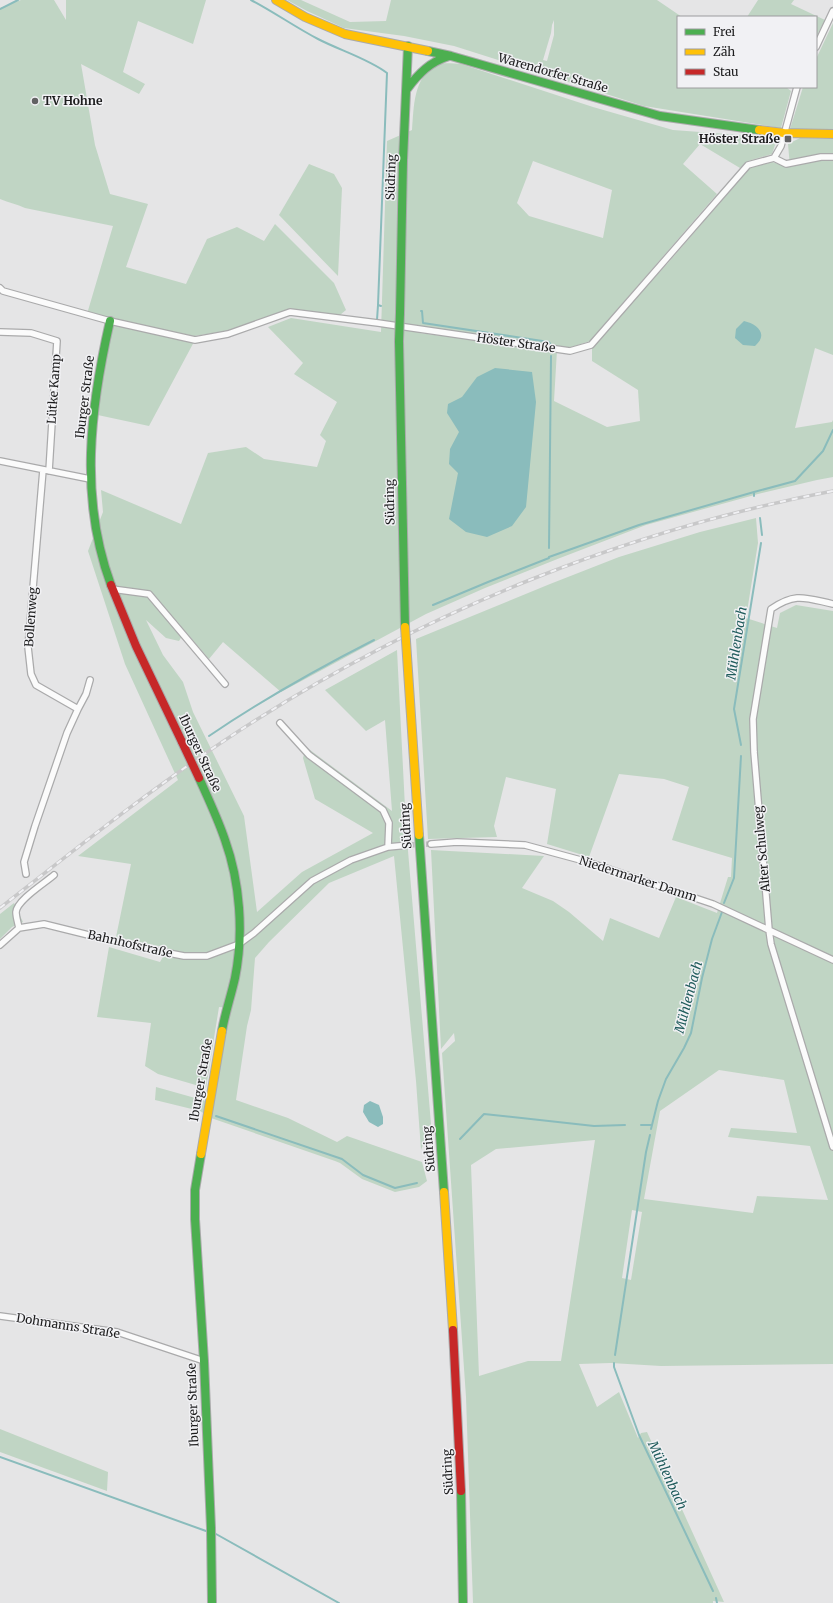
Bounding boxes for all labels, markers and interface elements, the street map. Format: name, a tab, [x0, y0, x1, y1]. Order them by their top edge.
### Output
legend	[677, 16, 817, 88]
text: Frei	[713, 24, 735, 39]
text: Zäh	[713, 44, 735, 59]
street label: Warendorfer Straße	[496, 49, 610, 95]
text: Stau	[713, 64, 739, 79]
place label: TV Hohne	[43, 93, 103, 108]
marker: TV Hohne	[30, 96, 40, 106]
place label: Höster Straße	[699, 131, 781, 146]
marker: Höster Straße	[783, 134, 793, 144]
street label: Südring	[382, 153, 399, 200]
street label: Höster Straße	[476, 330, 556, 355]
street label: Lütke Kamp	[44, 354, 63, 424]
street label: Iburger Straße	[72, 355, 97, 439]
street label: Südring	[382, 478, 397, 525]
street label: Bollenweg	[21, 586, 40, 648]
water label: Mühlenbach	[722, 605, 751, 682]
street label: Iburger Straße	[176, 712, 225, 794]
street label: Südring	[396, 802, 415, 850]
street label: Alter Schulweg	[750, 804, 773, 894]
street label: Niedermarker Damm	[577, 852, 699, 905]
street label: Bahnhofstraße	[86, 926, 174, 961]
water label: Mühlenbach	[670, 959, 706, 1036]
street label: Iburger Straße	[186, 1037, 215, 1122]
street label: Südring	[419, 1125, 438, 1173]
street label: Dohmanns Straße	[15, 1310, 121, 1341]
street label: Iburger Straße	[184, 1363, 201, 1447]
water label: Mühlenbach	[644, 1437, 691, 1512]
street label: Südring	[439, 1448, 456, 1495]

